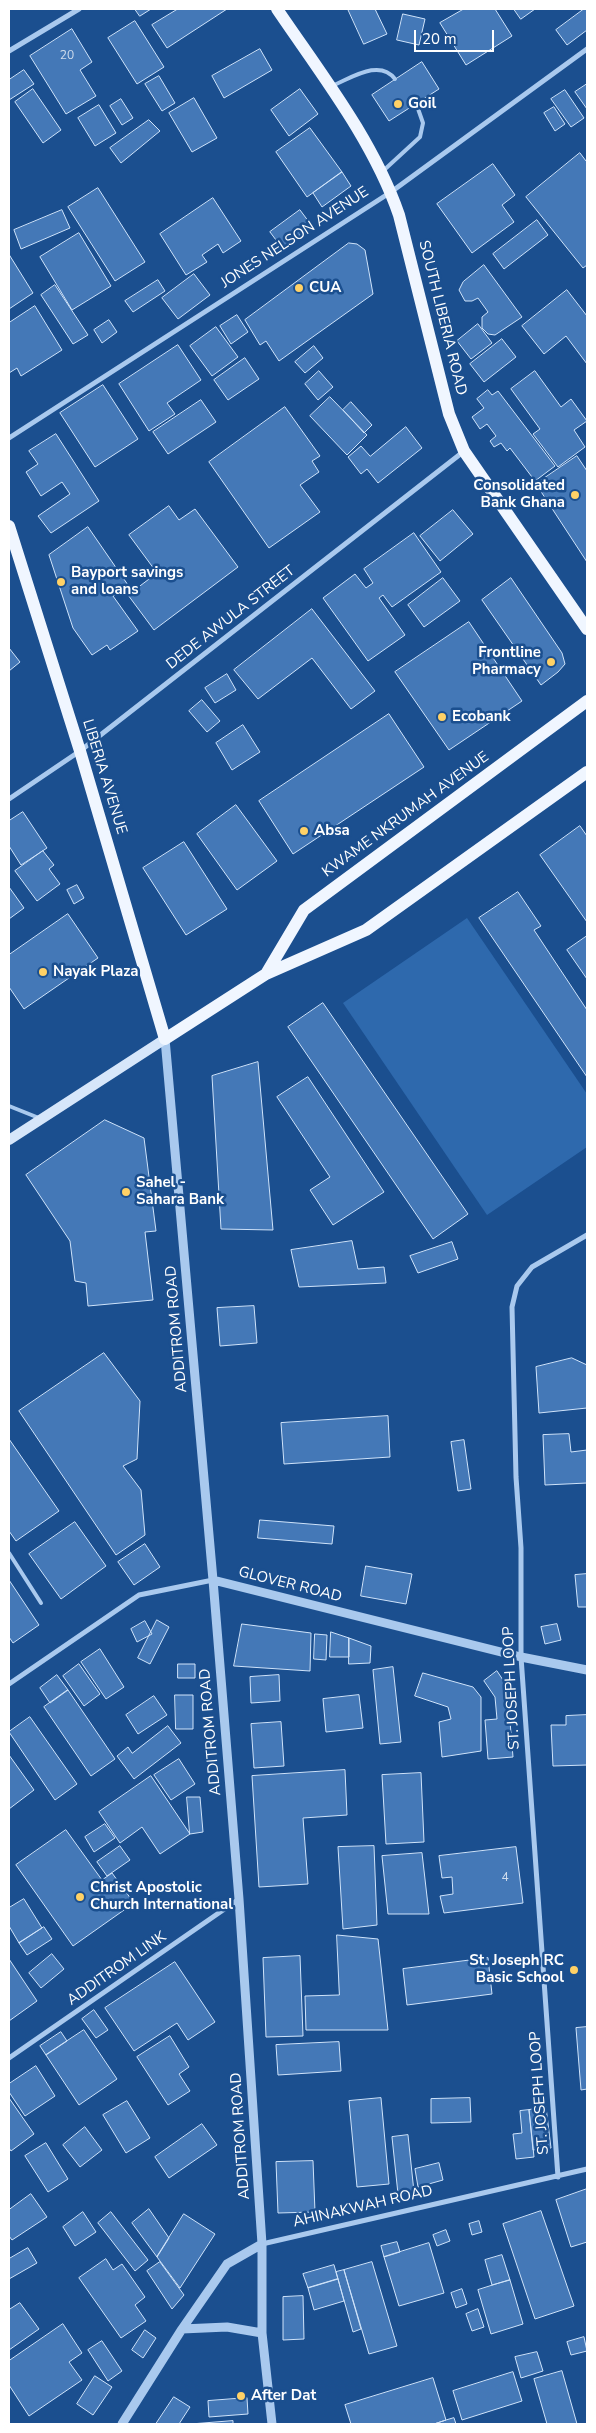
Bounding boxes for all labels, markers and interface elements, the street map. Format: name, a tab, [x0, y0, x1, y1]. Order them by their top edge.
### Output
scale bar	[416, 20, 496, 52]
text: 20 m	[422, 29, 457, 49]
house number: 20	[60, 49, 74, 63]
place label: Goil	[408, 95, 436, 113]
marker: Goil	[392, 98, 404, 110]
street label: JONES NELSON AVENUE	[218, 183, 372, 293]
street label: SOUTH LIBERIA ROAD	[414, 239, 470, 397]
place label: CUA	[309, 279, 341, 297]
marker: CUA	[293, 282, 305, 294]
place label: Consolidated Bank Ghana	[473, 477, 565, 512]
marker: Consolidated Bank Ghana	[569, 489, 581, 501]
street label: DEDE AWULA STREET	[163, 562, 299, 674]
place label: Bayport savings and loans	[71, 564, 183, 599]
marker: Bayport savings and loans	[55, 576, 67, 588]
place label: Frontline Pharmacy	[472, 644, 541, 679]
marker: Frontline Pharmacy	[545, 656, 557, 668]
place label: Ecobank	[452, 708, 510, 726]
marker: Ecobank	[436, 711, 448, 723]
street label: LIBERIA AVENUE	[78, 717, 130, 837]
street label: KWAME NKRUMAH AVENUE	[319, 748, 493, 882]
place label: Absa	[314, 822, 350, 840]
marker: Absa	[298, 825, 310, 837]
place label: Nayak Plaza	[53, 963, 138, 981]
marker: Nayak Plaza	[37, 966, 49, 978]
place label: Sahel - Sahara Bank	[136, 1174, 224, 1209]
marker: Sahel - Sahara Bank	[120, 1186, 132, 1198]
street label: ADDITROM ROAD	[162, 1265, 192, 1393]
street label: GLOVER ROAD	[236, 1563, 344, 1607]
street label: ST. JOSEPH LOOP	[500, 1626, 524, 1750]
street label: ADDITROM ROAD	[196, 1668, 226, 1796]
house number: 4	[501, 1871, 509, 1885]
place label: Christ Apostolic Church International	[90, 1879, 233, 1914]
marker: Christ Apostolic Church International	[74, 1891, 86, 1903]
street label: ADDITROM LINK	[64, 1928, 170, 2010]
place label: St. Joseph RC Basic School	[469, 1952, 564, 1987]
marker: St. Joseph RC Basic School	[568, 1964, 580, 1976]
street label: ST. JOSEPH LOOP	[527, 2031, 553, 2155]
street label: ADDITROM ROAD	[228, 2072, 254, 2200]
street label: AHINAKWAH ROAD	[291, 2182, 435, 2232]
place label: After Dat	[251, 2387, 316, 2405]
marker: After Dat	[235, 2390, 247, 2402]

